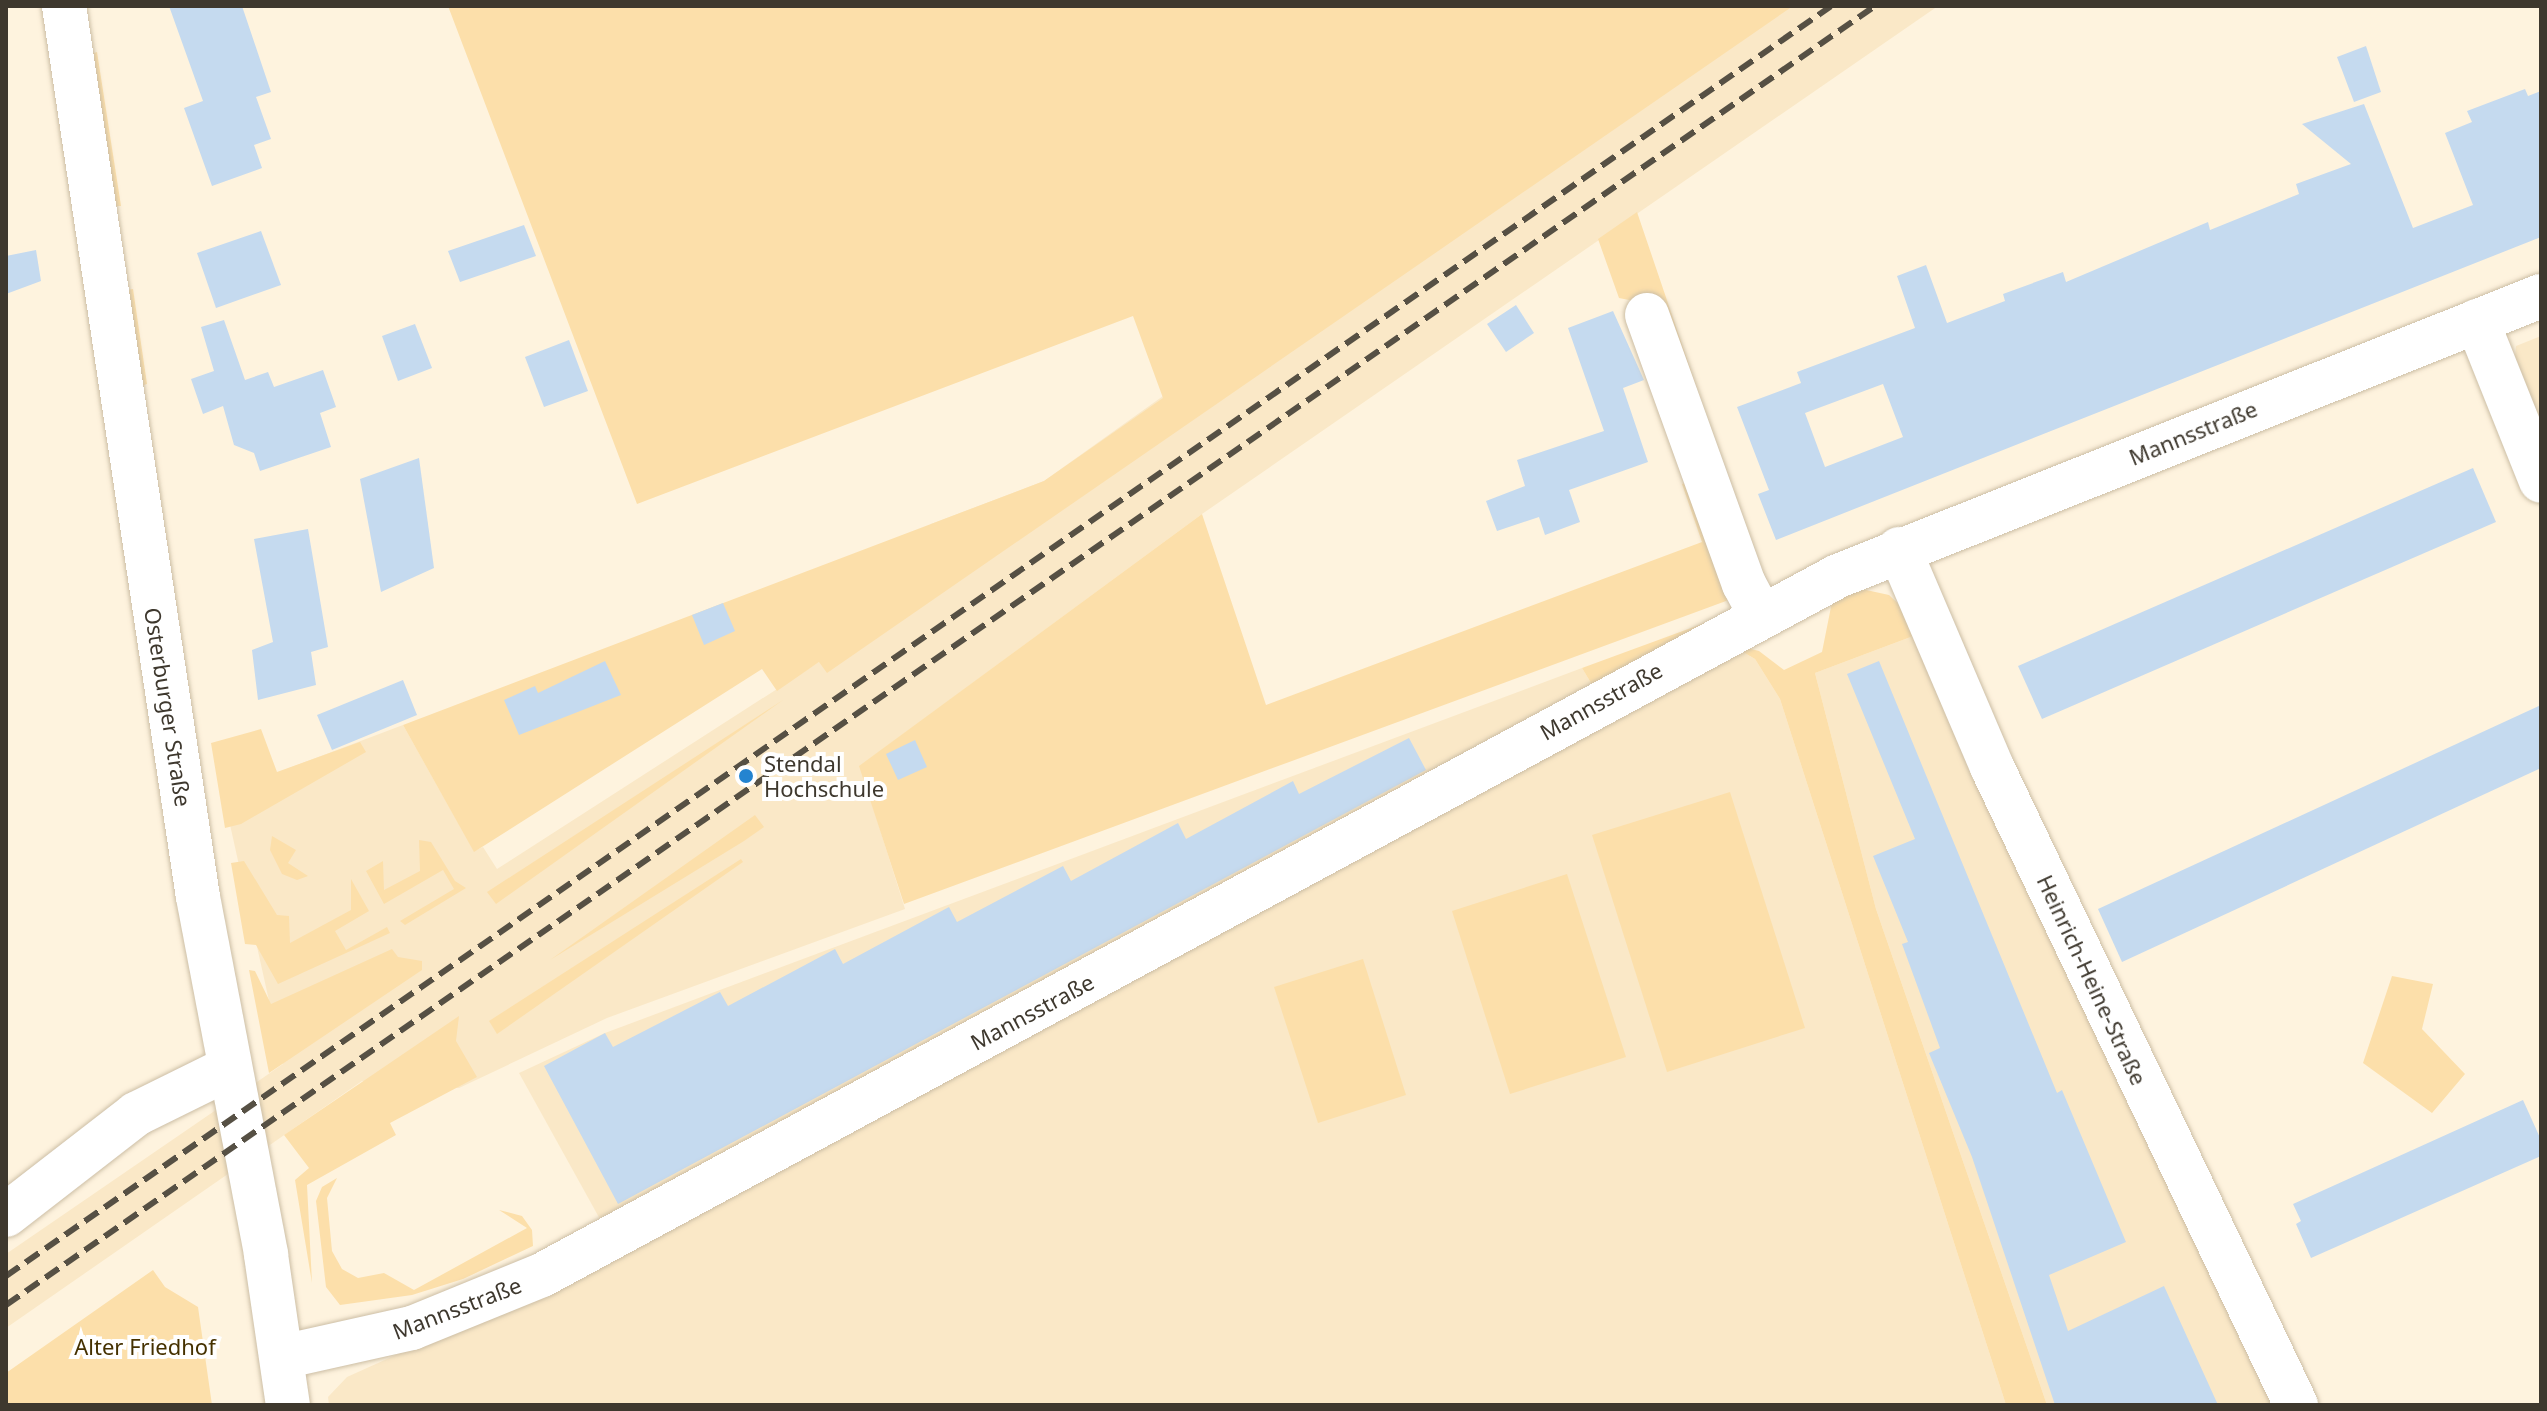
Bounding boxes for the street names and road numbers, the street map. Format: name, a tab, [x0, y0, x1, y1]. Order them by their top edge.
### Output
street label: Mannsstraße	[2125, 395, 2261, 471]
street label: Osterburger Straße	[139, 606, 197, 808]
street label: Mannsstraße	[1535, 657, 1667, 745]
street label: Heinrich-Heine-Straße	[2032, 871, 2152, 1089]
street label: Mannsstraße	[966, 968, 1098, 1056]
street label: Mannsstraße	[389, 1271, 525, 1345]

